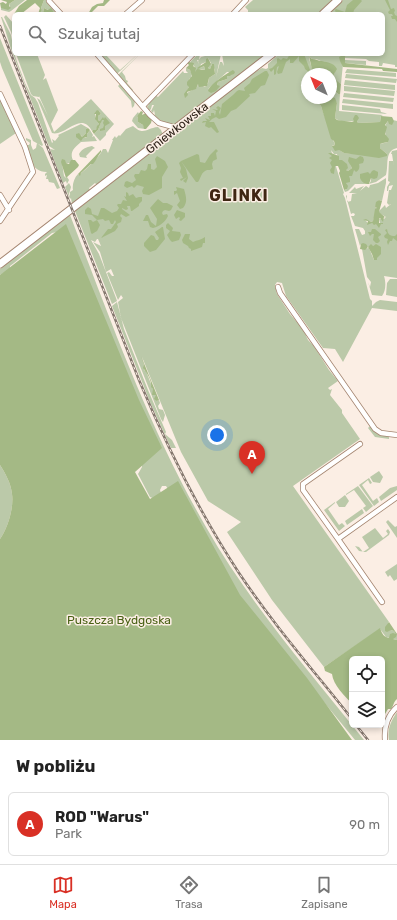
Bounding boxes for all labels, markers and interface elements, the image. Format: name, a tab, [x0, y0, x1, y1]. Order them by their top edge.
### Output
search box	[12, 12, 385, 56]
icon: search	[26, 23, 48, 45]
text: Szukaj tutaj	[58, 25, 140, 43]
north arrow	[301, 68, 337, 104]
street label: Gniewkowska	[143, 99, 211, 157]
district label: GLINKI	[209, 186, 269, 205]
your location	[207, 425, 227, 445]
pin: A	[239, 441, 265, 474]
park label: Puszcza Bydgoska	[67, 613, 171, 627]
map controls	[349, 656, 385, 728]
button: locate	[349, 656, 385, 692]
button: layers	[349, 692, 385, 728]
text: W pobliżu	[16, 756, 95, 776]
text: ROD "Warus"	[55, 808, 149, 826]
text: A	[25, 817, 35, 832]
text: 90 m	[349, 817, 380, 832]
text: Park	[55, 826, 82, 841]
tab: Mapa	[49, 874, 77, 911]
tab: Trasa	[175, 874, 203, 911]
tab: Zapisane	[301, 874, 348, 911]

